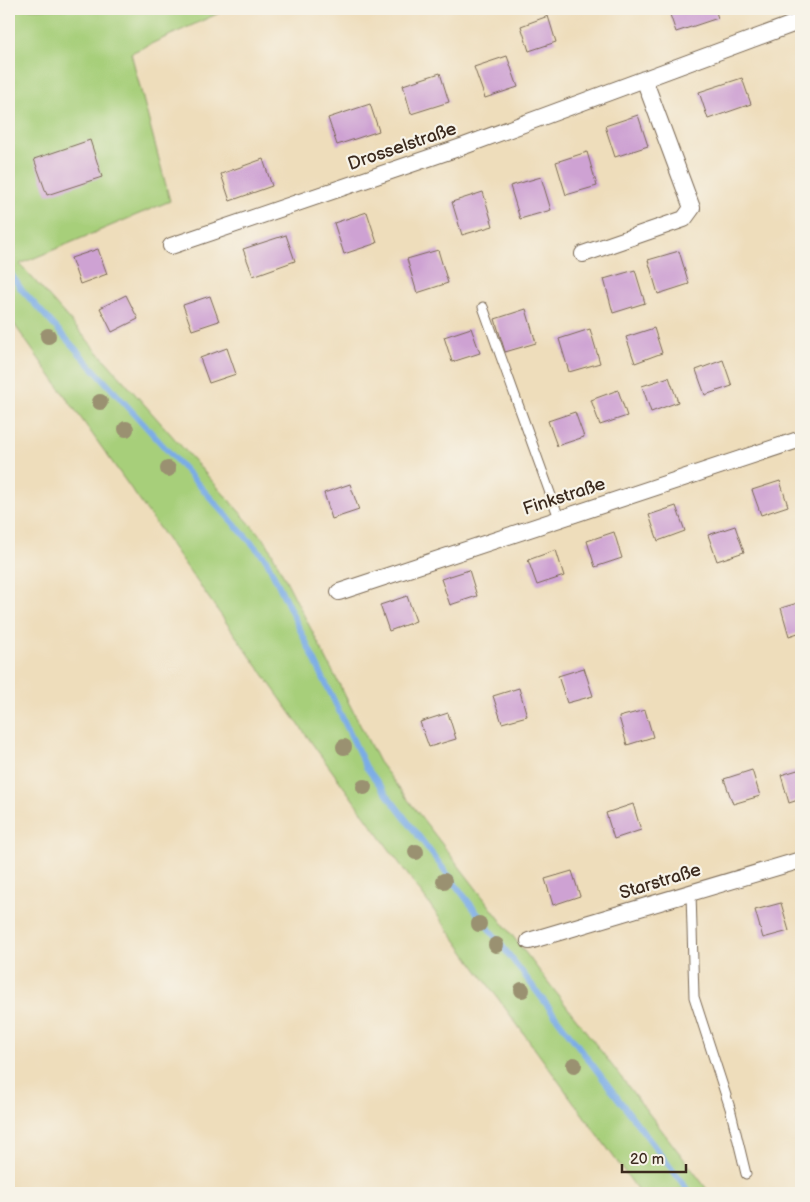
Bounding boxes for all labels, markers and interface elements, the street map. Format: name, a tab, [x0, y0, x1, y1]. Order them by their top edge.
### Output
street label: Drosselstraße	[345, 118, 460, 175]
street label: Finkstraße	[520, 473, 608, 520]
street label: Starstraße	[617, 859, 704, 904]
scale bar	[622, 1142, 686, 1174]
text: 20 m	[630, 1150, 664, 1169]

